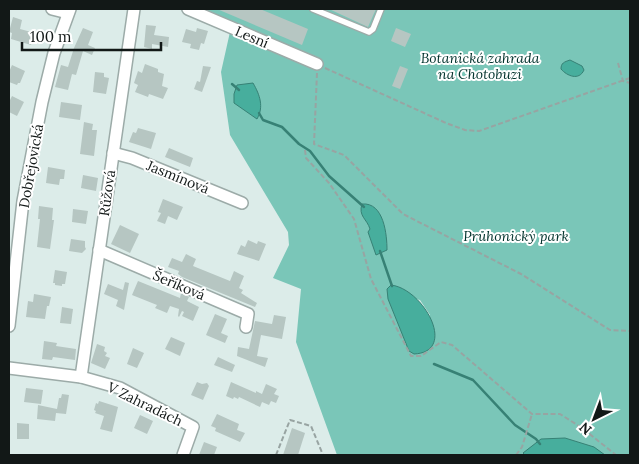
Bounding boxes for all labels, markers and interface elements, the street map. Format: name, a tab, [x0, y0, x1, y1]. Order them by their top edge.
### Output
scale bar	[22, 20, 161, 52]
street label: Lesní	[233, 22, 271, 52]
text: 100 m	[30, 27, 71, 46]
park label: Botanická zahrada na Chotobuzi	[421, 49, 540, 83]
street label: Dobřejovická	[15, 122, 47, 210]
street label: Jasmínová	[143, 156, 212, 198]
street label: Růžová	[95, 169, 119, 217]
park label: Průhonický park	[463, 227, 569, 245]
street label: Šeříková	[150, 266, 208, 304]
street label: V Zahradách	[103, 378, 186, 430]
north arrow	[569, 394, 619, 444]
text: N	[575, 418, 595, 439]

